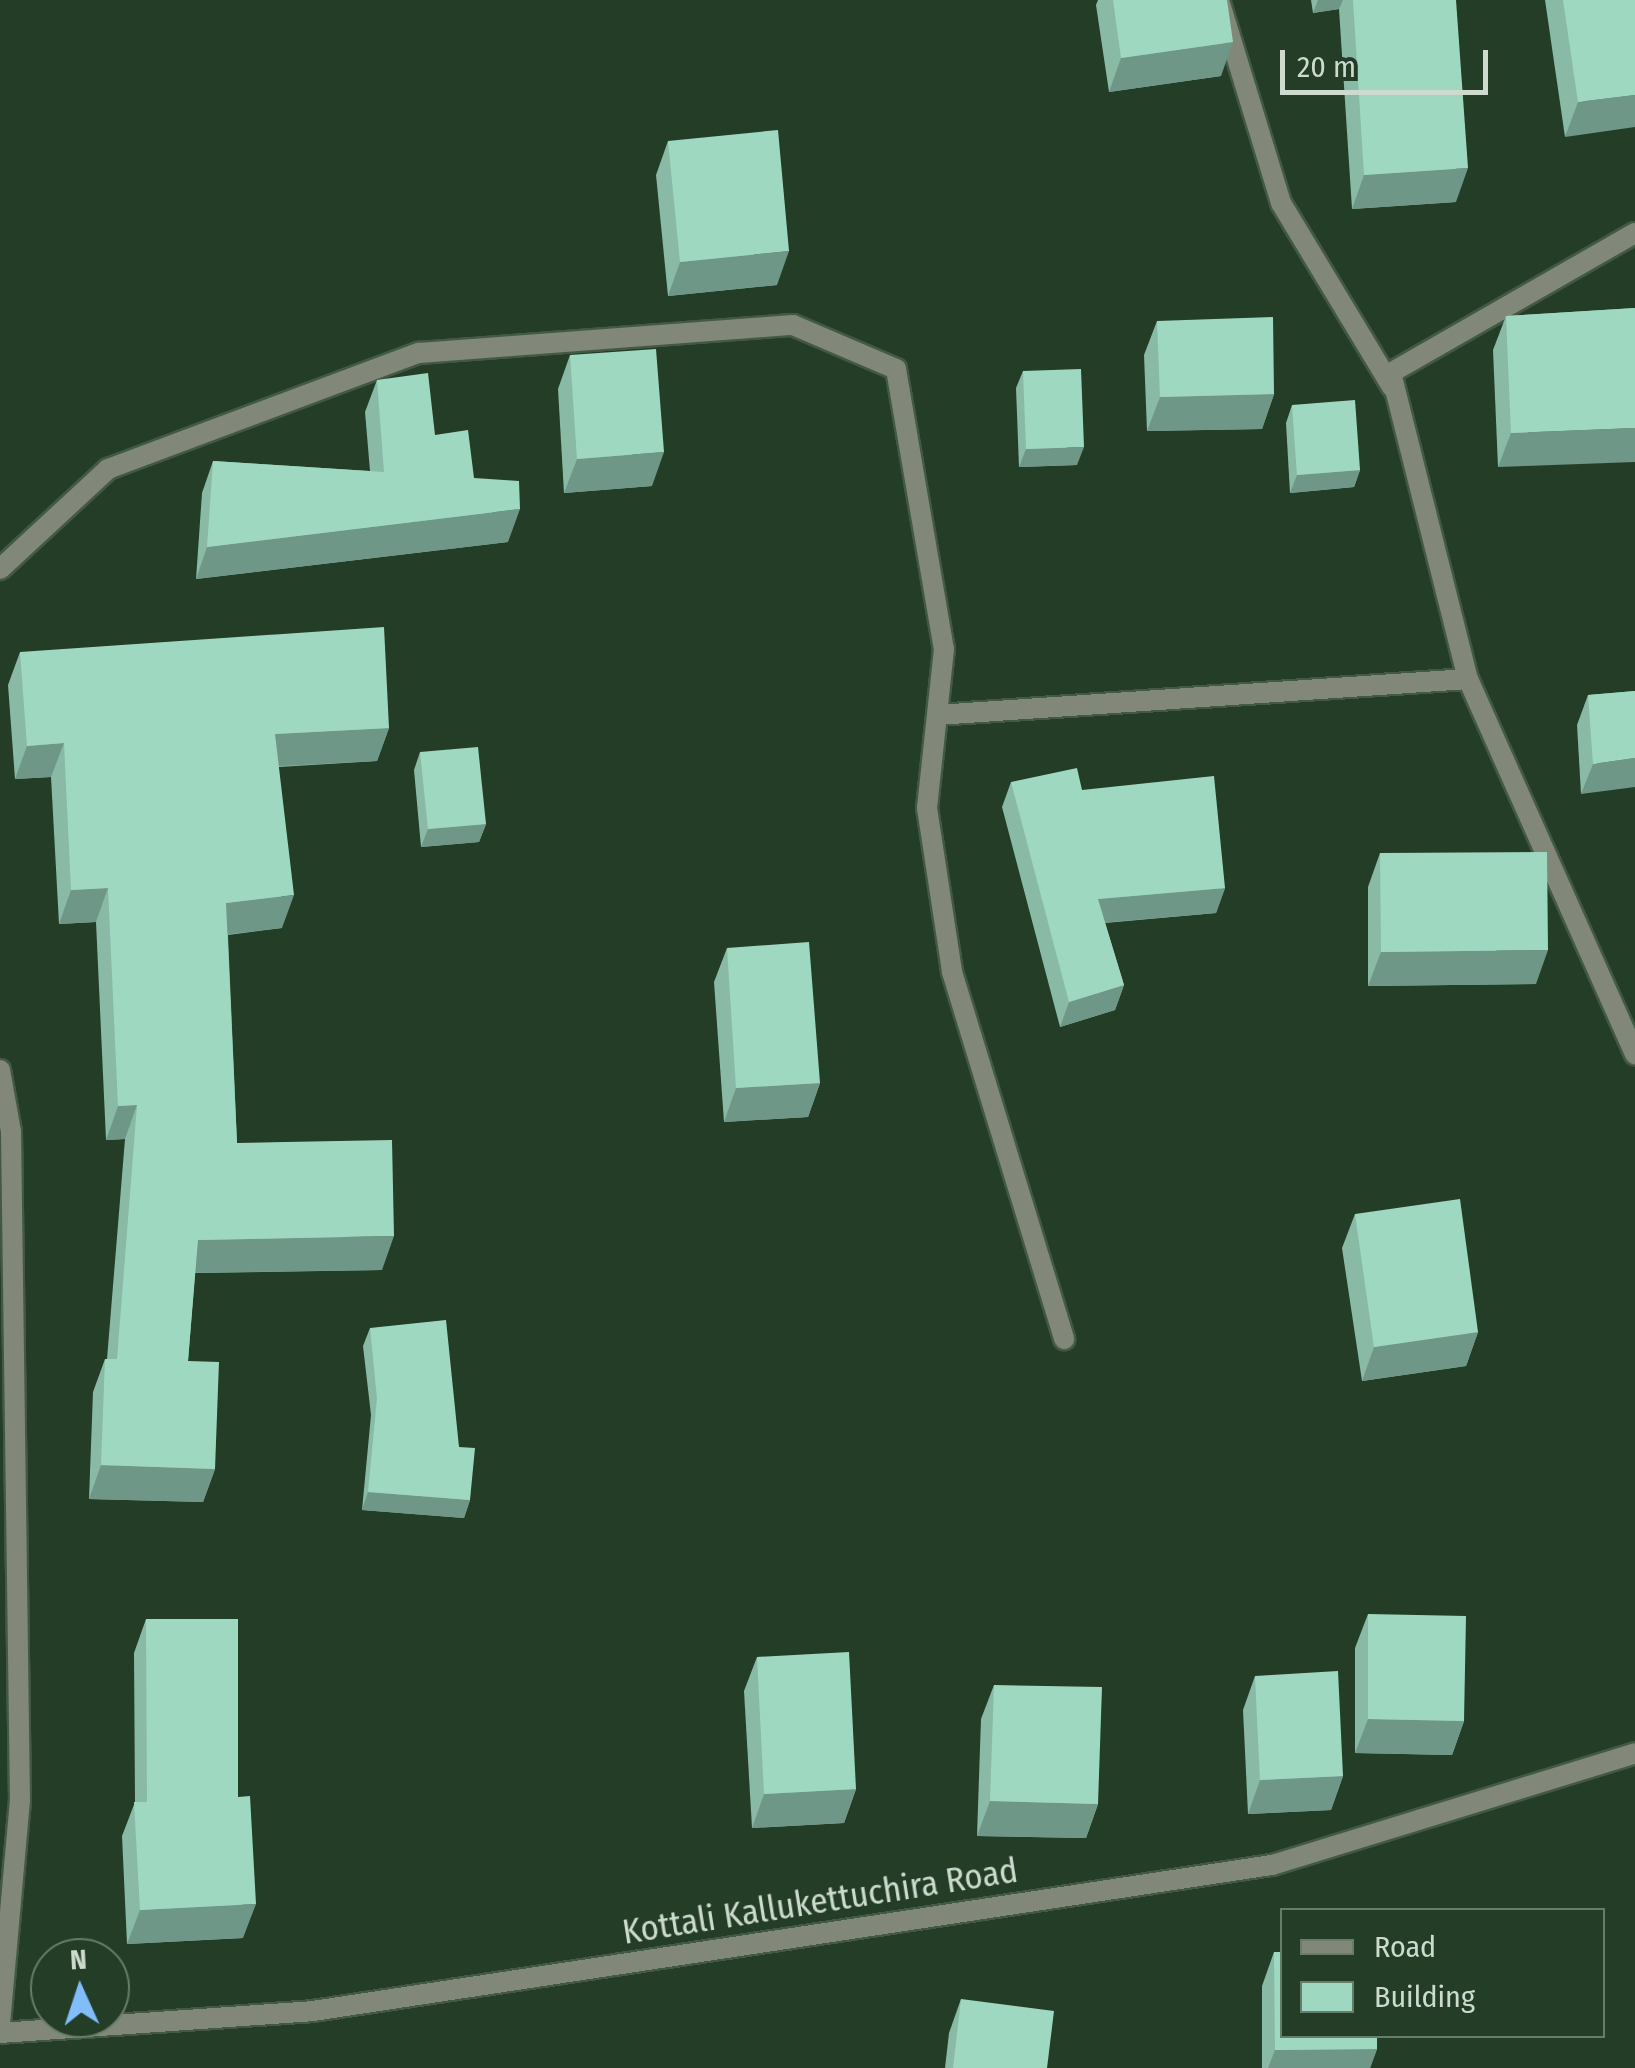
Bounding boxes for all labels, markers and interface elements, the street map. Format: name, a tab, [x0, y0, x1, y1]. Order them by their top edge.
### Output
scale bar	[1285, 30, 1492, 92]
text: 20 m	[1297, 49, 1356, 85]
street label: Kottali Kallukettuchira Road	[619, 1849, 1021, 1953]
legend	[1280, 1908, 1605, 2038]
text: Road	[1374, 1929, 1436, 1965]
north arrow	[30, 1938, 130, 2038]
text: N	[69, 1943, 88, 1976]
text: Building	[1374, 1979, 1475, 2015]

